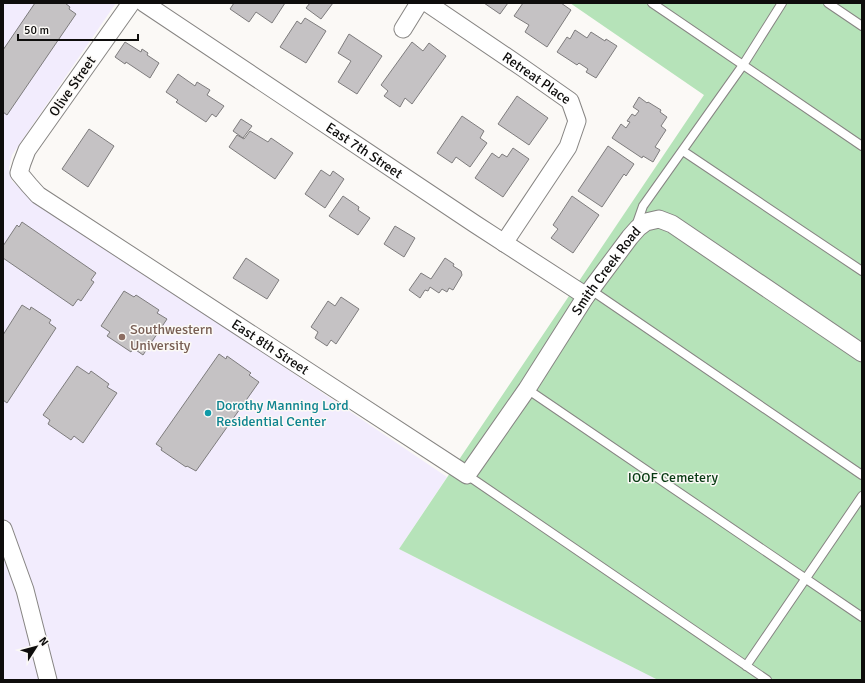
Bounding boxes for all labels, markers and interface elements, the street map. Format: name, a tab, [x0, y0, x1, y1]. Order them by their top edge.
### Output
scale bar	[18, 16, 138, 42]
text: 50 m	[24, 23, 49, 38]
street label: Retreat Place	[499, 49, 574, 108]
street label: Olive Street	[45, 53, 99, 120]
street label: East 7th Street	[322, 119, 406, 182]
street label: Smith Creek Road	[568, 223, 644, 318]
street label: East 8th Street	[228, 316, 312, 379]
place label: Southwestern University	[130, 321, 213, 354]
marker: Southwestern University	[117, 332, 127, 342]
place label: Dorothy Manning Lord Residential Center	[216, 397, 349, 430]
marker: Dorothy Manning Lord Residential Center	[203, 408, 213, 418]
park label: IOOF Cemetery	[628, 469, 719, 486]
north arrow	[16, 627, 56, 667]
text: N	[36, 634, 51, 648]

